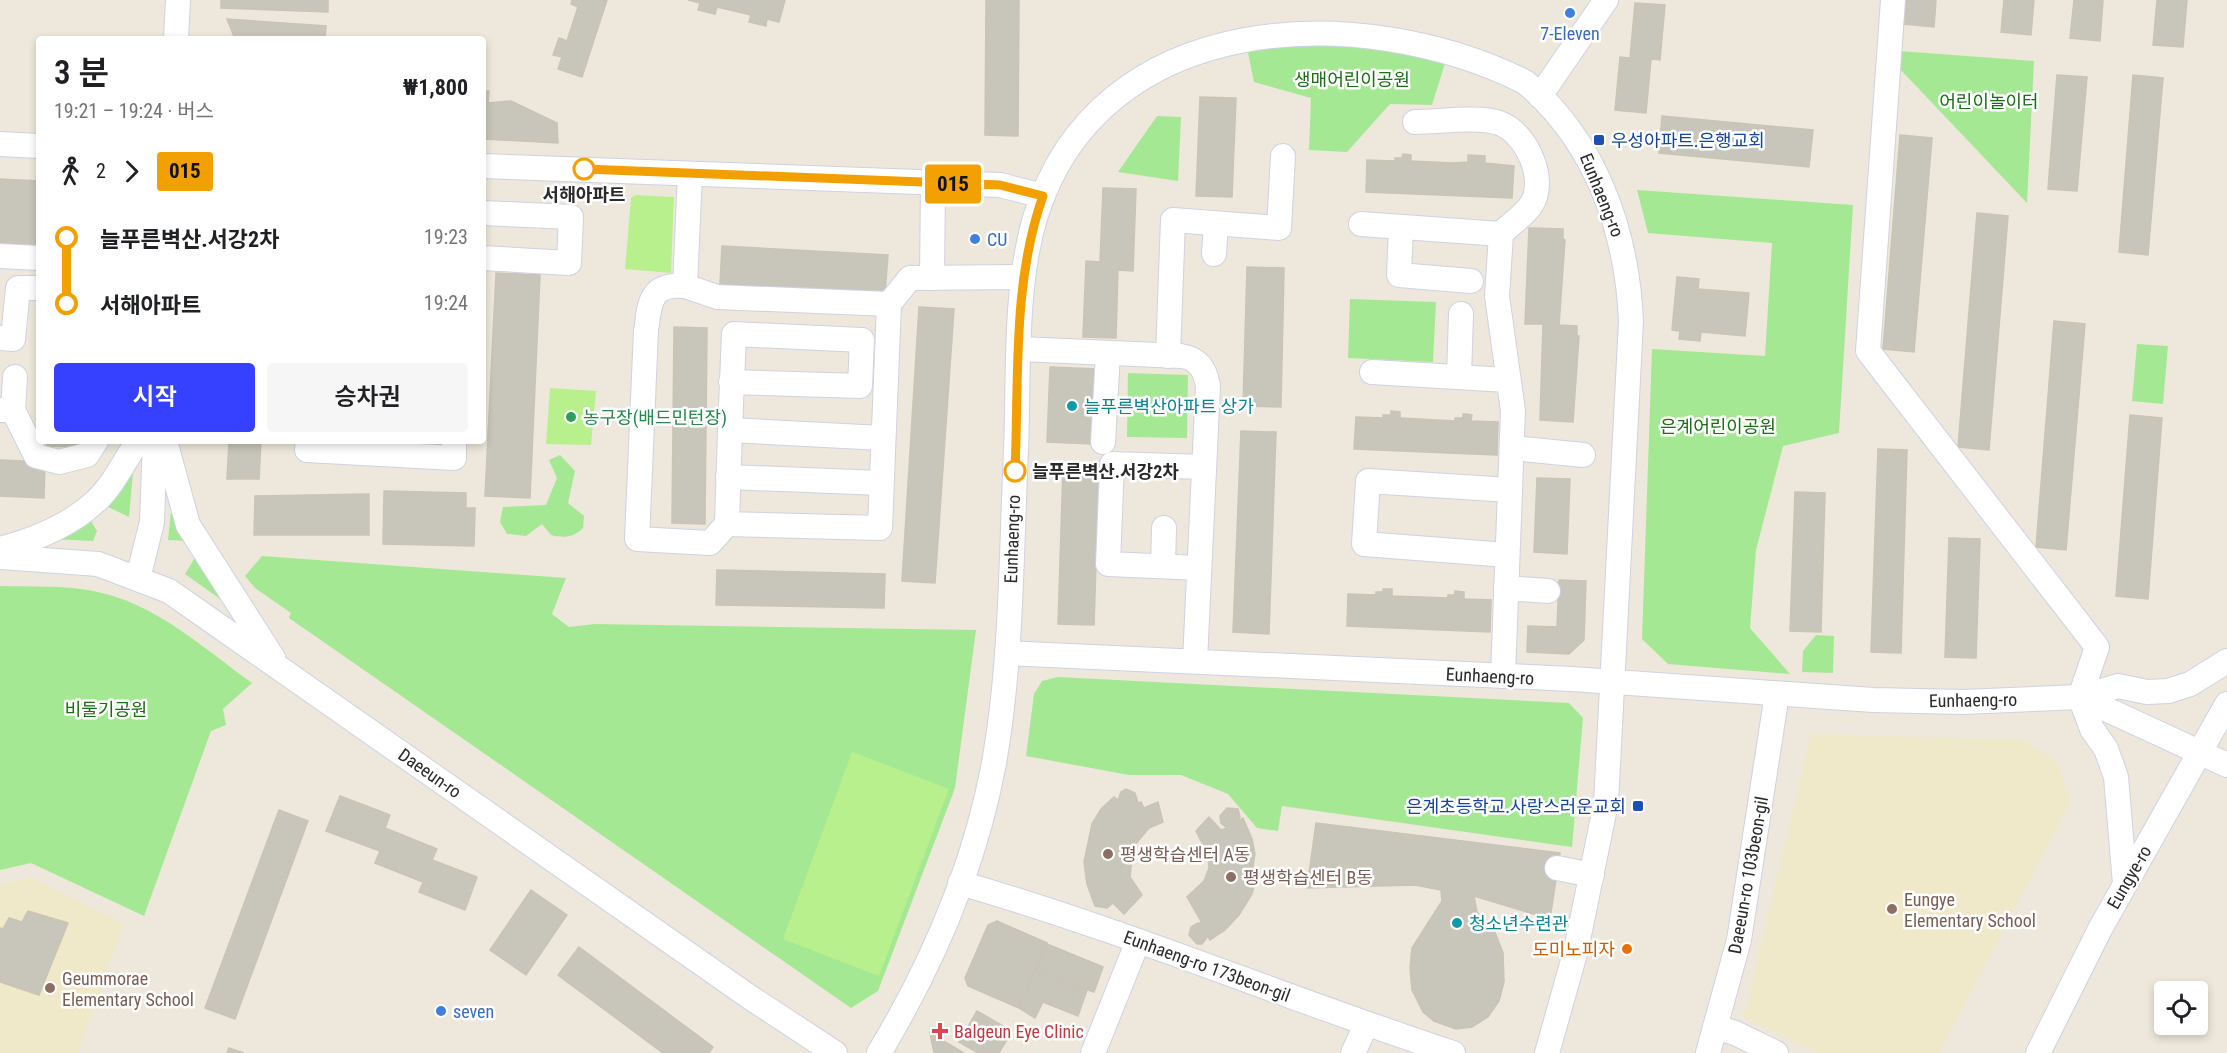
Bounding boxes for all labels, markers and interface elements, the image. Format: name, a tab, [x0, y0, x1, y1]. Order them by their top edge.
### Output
marker: 7-Eleven	[1563, 6, 1577, 20]
place label: 7-Eleven	[1540, 23, 1600, 44]
text: 3 분	[54, 53, 109, 92]
park label: 생매어린이공원	[1294, 69, 1410, 90]
text: ₩1,800	[403, 75, 468, 100]
park label: 어린이놀이터	[1939, 91, 2039, 112]
text: 19:21 – 19:24 · 버스	[54, 99, 214, 123]
place label: 우성아파트.은행교회	[1611, 130, 1765, 151]
marker: 우성아파트.은행교회	[1592, 133, 1606, 147]
street label: Eunhaeng-ro	[1576, 150, 1628, 240]
icon: walk	[54, 155, 87, 188]
icon: forward	[115, 155, 148, 188]
marker: 서해아파트	[573, 158, 595, 180]
text: 2	[96, 159, 106, 183]
text: 015	[169, 159, 201, 183]
line badge: 015	[918, 164, 988, 204]
text: 015	[937, 172, 969, 196]
place label: 서해아파트	[543, 184, 625, 205]
text: 19:23	[424, 225, 468, 249]
text: 늘푸른벽산.서강2차	[100, 227, 279, 252]
place label: CU	[987, 229, 1007, 250]
marker: CU	[968, 232, 982, 246]
text: 19:24	[424, 291, 468, 315]
text: 서해아파트	[100, 293, 201, 318]
button: 시작	[54, 363, 255, 432]
button: 승차권	[267, 363, 468, 432]
place label: 늘푸른벽산아파트 상가	[1084, 396, 1254, 417]
marker: 늘푸른벽산아파트 상가	[1065, 399, 1079, 413]
place label: 농구장(배드민턴장)	[583, 407, 727, 429]
marker: 농구장(배드민턴장)	[564, 410, 578, 424]
park label: 은계어린이공원	[1660, 416, 1776, 437]
marker: 늘푸른벽산.서강2차	[1004, 460, 1026, 482]
place label: 늘푸른벽산.서강2차	[1032, 461, 1179, 482]
street label: Eunhaeng-ro	[1000, 494, 1024, 584]
street label: Eunhaeng-ro	[1445, 663, 1535, 689]
street label: Eunhaeng-ro	[1929, 689, 2017, 711]
park label: 비둘기공원	[65, 699, 147, 720]
street label: Daeeun-ro	[394, 744, 466, 802]
street label: Daeeun-ro 103beon-gil	[1724, 795, 1772, 955]
place label: 은계초등학교.사랑스러운교회	[1406, 796, 1626, 817]
marker: 은계초등학교.사랑스러운교회	[1631, 799, 1645, 813]
street label: Eungye-ro	[2102, 842, 2156, 912]
place label: 평생학습센터 A동	[1120, 844, 1250, 865]
marker: 평생학습센터 A동	[1101, 847, 1115, 861]
place label: 평생학습센터 B동	[1243, 867, 1373, 888]
marker: 평생학습센터 B동	[1224, 870, 1238, 884]
place label: Eungye Elementary School	[1904, 889, 2036, 931]
marker: Eungye Elementary School	[1885, 902, 1899, 916]
place label: 청소년수련관	[1469, 913, 1569, 934]
marker: 청소년수련관	[1450, 916, 1464, 930]
street label: Eunhaeng-ro 173beon-gil	[1121, 926, 1293, 1006]
place label: 도미노피자	[1532, 939, 1615, 960]
marker: 도미노피자	[1620, 942, 1634, 956]
place label: Geummorae Elementary School	[62, 968, 194, 1010]
marker: Geummorae Elementary School	[43, 981, 57, 995]
map controls	[2154, 981, 2208, 1035]
button: locate	[2154, 981, 2208, 1035]
place label: seven	[453, 1001, 494, 1022]
marker: seven	[434, 1004, 448, 1018]
place label: Balgeun Eye Clinic	[954, 1021, 1084, 1042]
marker: Balgeun Eye Clinic	[931, 1022, 949, 1040]

